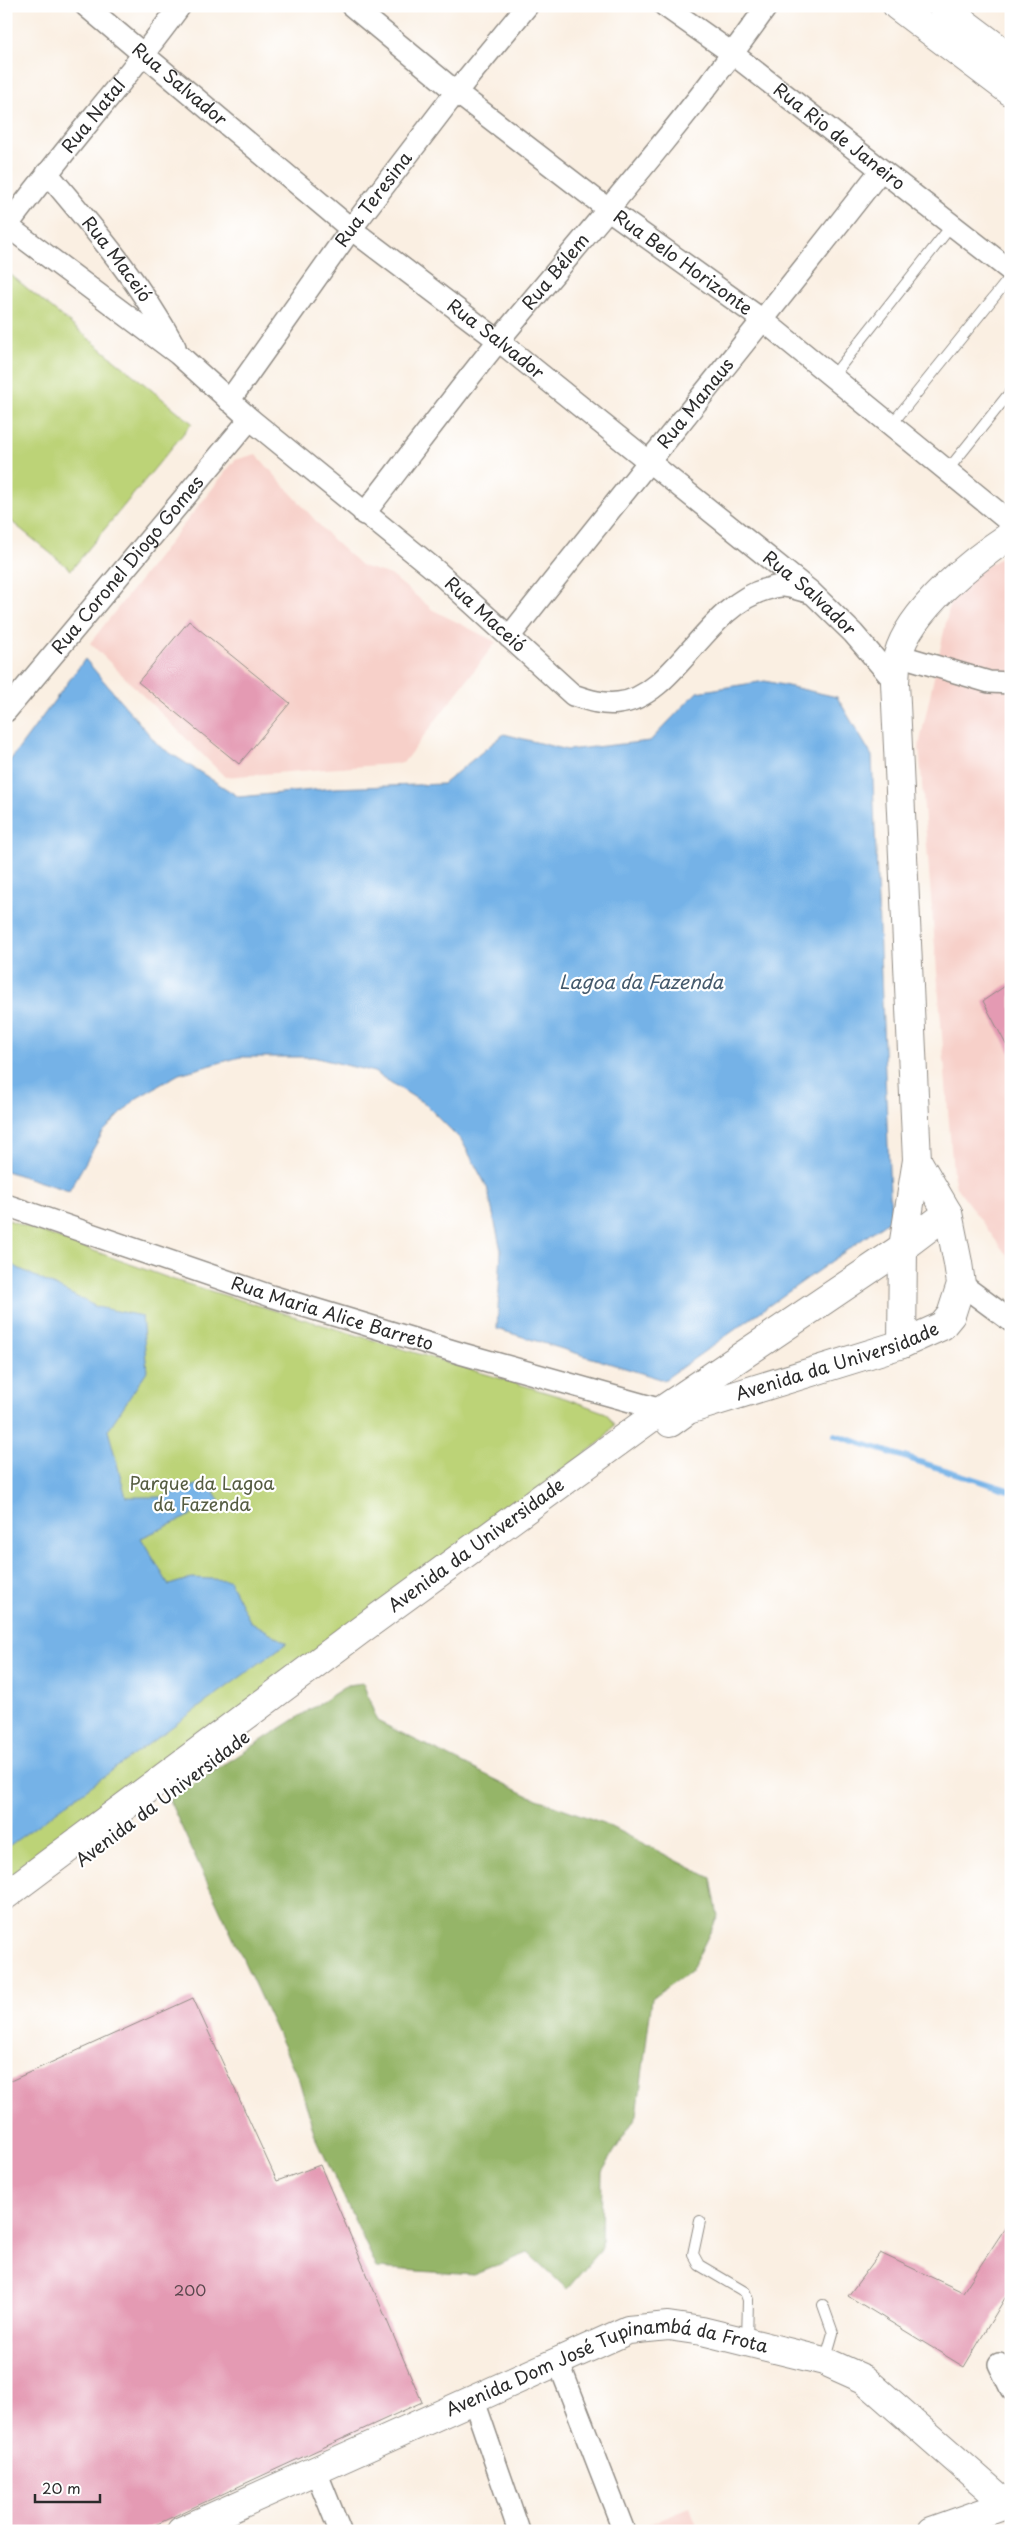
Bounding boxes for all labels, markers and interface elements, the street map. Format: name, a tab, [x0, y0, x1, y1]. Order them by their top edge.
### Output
street label: Rua Salvador	[127, 35, 234, 132]
street label: Rua Natal	[54, 72, 131, 158]
street label: Rua Rio de Janeiro	[768, 76, 912, 196]
street label: Rua Teresina	[327, 145, 418, 252]
street label: Rua Belo Horizonte	[609, 203, 759, 321]
street label: Rua Maceió	[76, 210, 159, 307]
street label: Rua Bélem	[515, 227, 595, 315]
street label: Rua Salvador	[442, 291, 551, 385]
street label: Rua Manaus	[650, 351, 739, 454]
street label: Rua Coronel Diogo Gomes	[44, 469, 209, 659]
street label: Rua Salvador	[758, 543, 864, 642]
street label: Rua Maceió	[439, 570, 533, 658]
water label: Lagoa da Fazenda	[559, 967, 724, 995]
street label: Rua Maria Alice Barreto	[228, 1268, 437, 1356]
street label: Avenida da Universidade	[732, 1314, 943, 1407]
park label: Parque da Lagoa da Fazenda	[129, 1469, 275, 1517]
street label: Avenida da Universidade	[382, 1471, 569, 1618]
street label: Avenida da Universidade	[69, 1723, 255, 1873]
house number: 200	[174, 2278, 206, 2301]
street label: Avenida Dom José Tupinambá da Frota	[441, 2311, 772, 2422]
scale bar	[35, 2472, 100, 2504]
text: 20 m	[42, 2476, 81, 2499]

